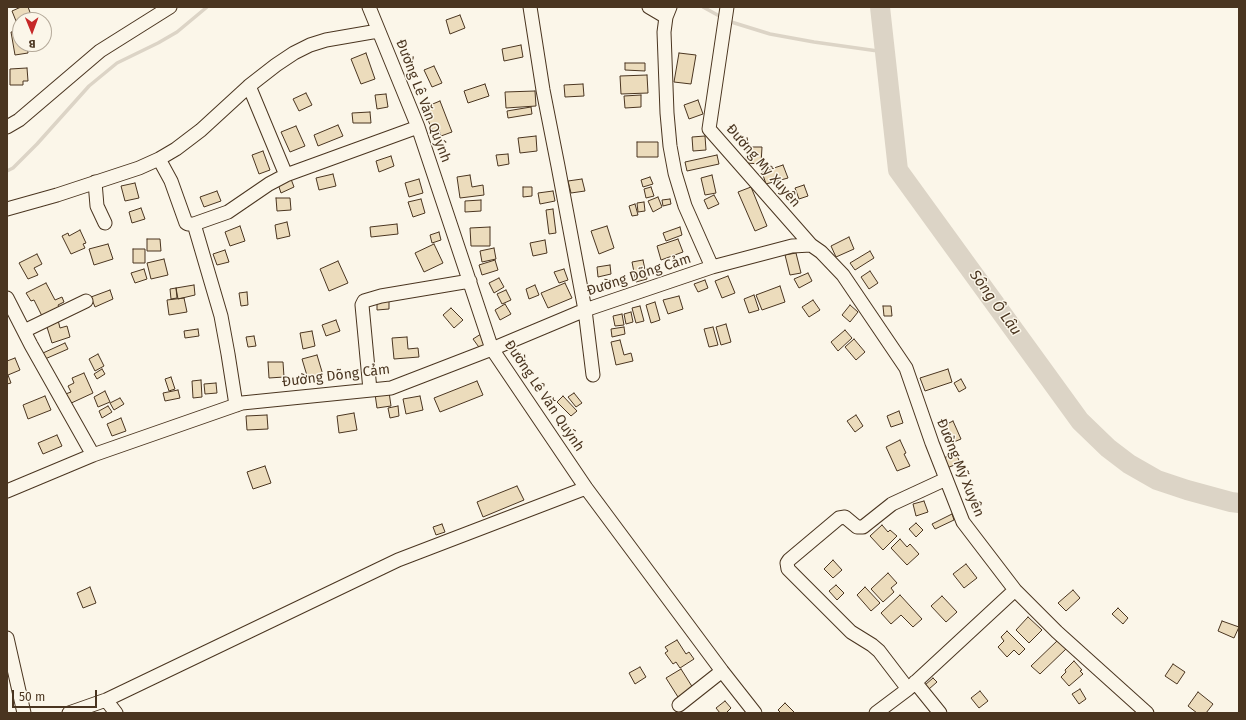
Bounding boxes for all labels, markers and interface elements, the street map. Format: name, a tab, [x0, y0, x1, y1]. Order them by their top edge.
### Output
north arrow	[12, 12, 52, 52]
text: B	[29, 37, 36, 50]
street label: Đường Lê Văn Quýnh	[392, 37, 454, 165]
street label: Đường Mỹ Xuyên	[722, 121, 804, 211]
street label: Đường Dõng Cảm	[585, 250, 693, 300]
water label: Sông Ô Lâu	[965, 267, 1025, 339]
street label: Đường Lê Văn Quýnh	[500, 337, 588, 455]
street label: Đường Dõng Cảm	[281, 361, 391, 391]
street label: Đường Mỹ Xuyên	[933, 416, 987, 520]
scale bar	[14, 682, 99, 708]
text: 50 m	[19, 690, 45, 704]

